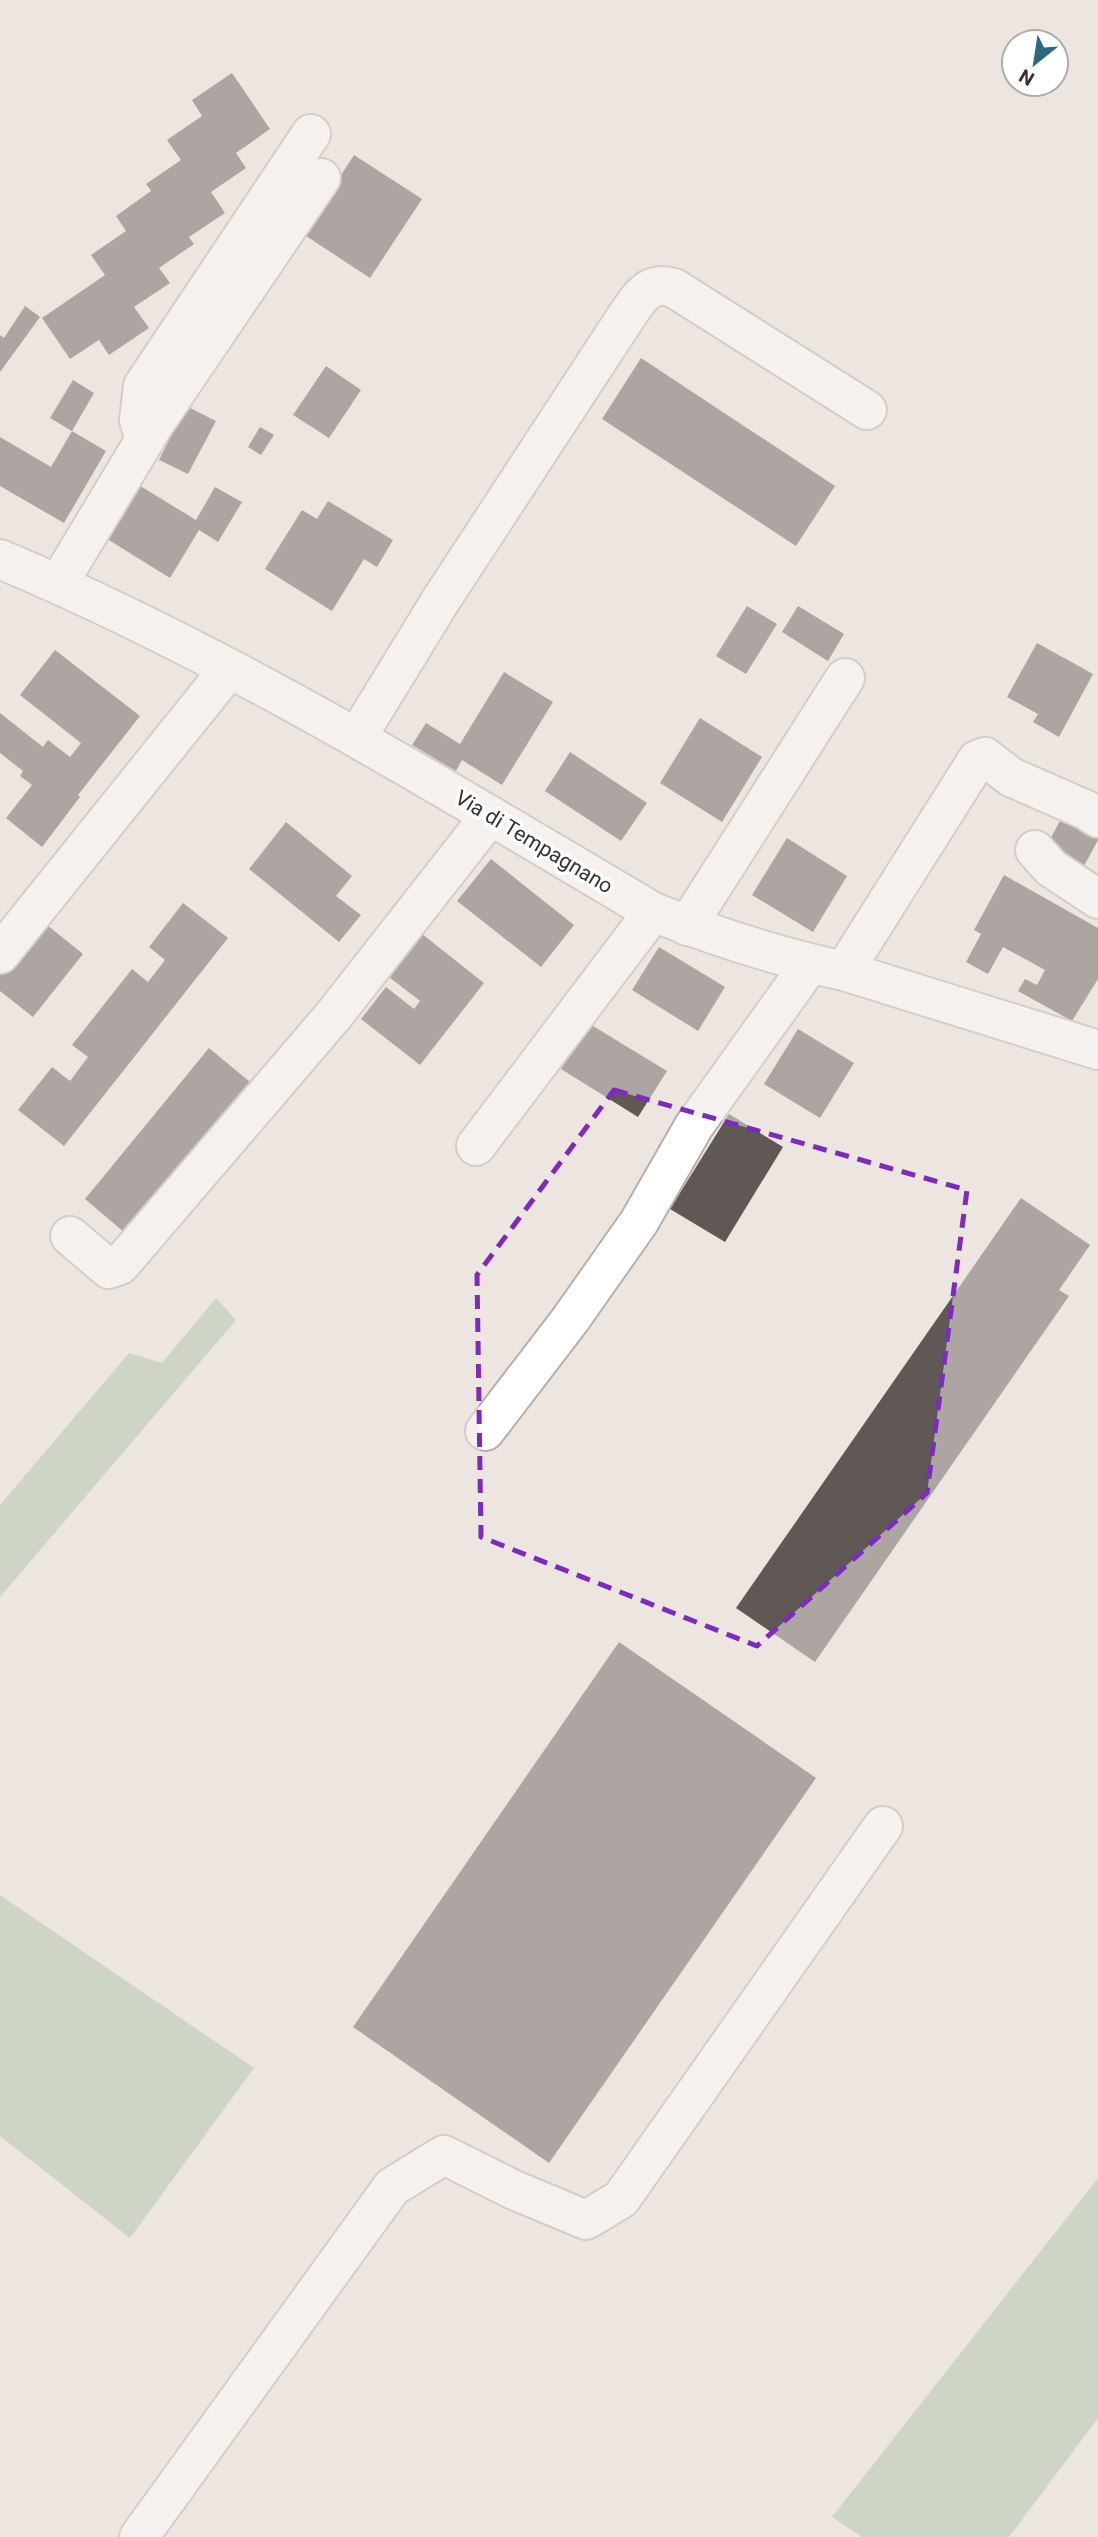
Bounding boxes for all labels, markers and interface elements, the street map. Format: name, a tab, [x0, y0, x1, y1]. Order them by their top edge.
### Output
north arrow	[1000, 28, 1070, 98]
text: N	[1015, 64, 1038, 91]
street label: Via di Tempagnano	[451, 785, 617, 899]

